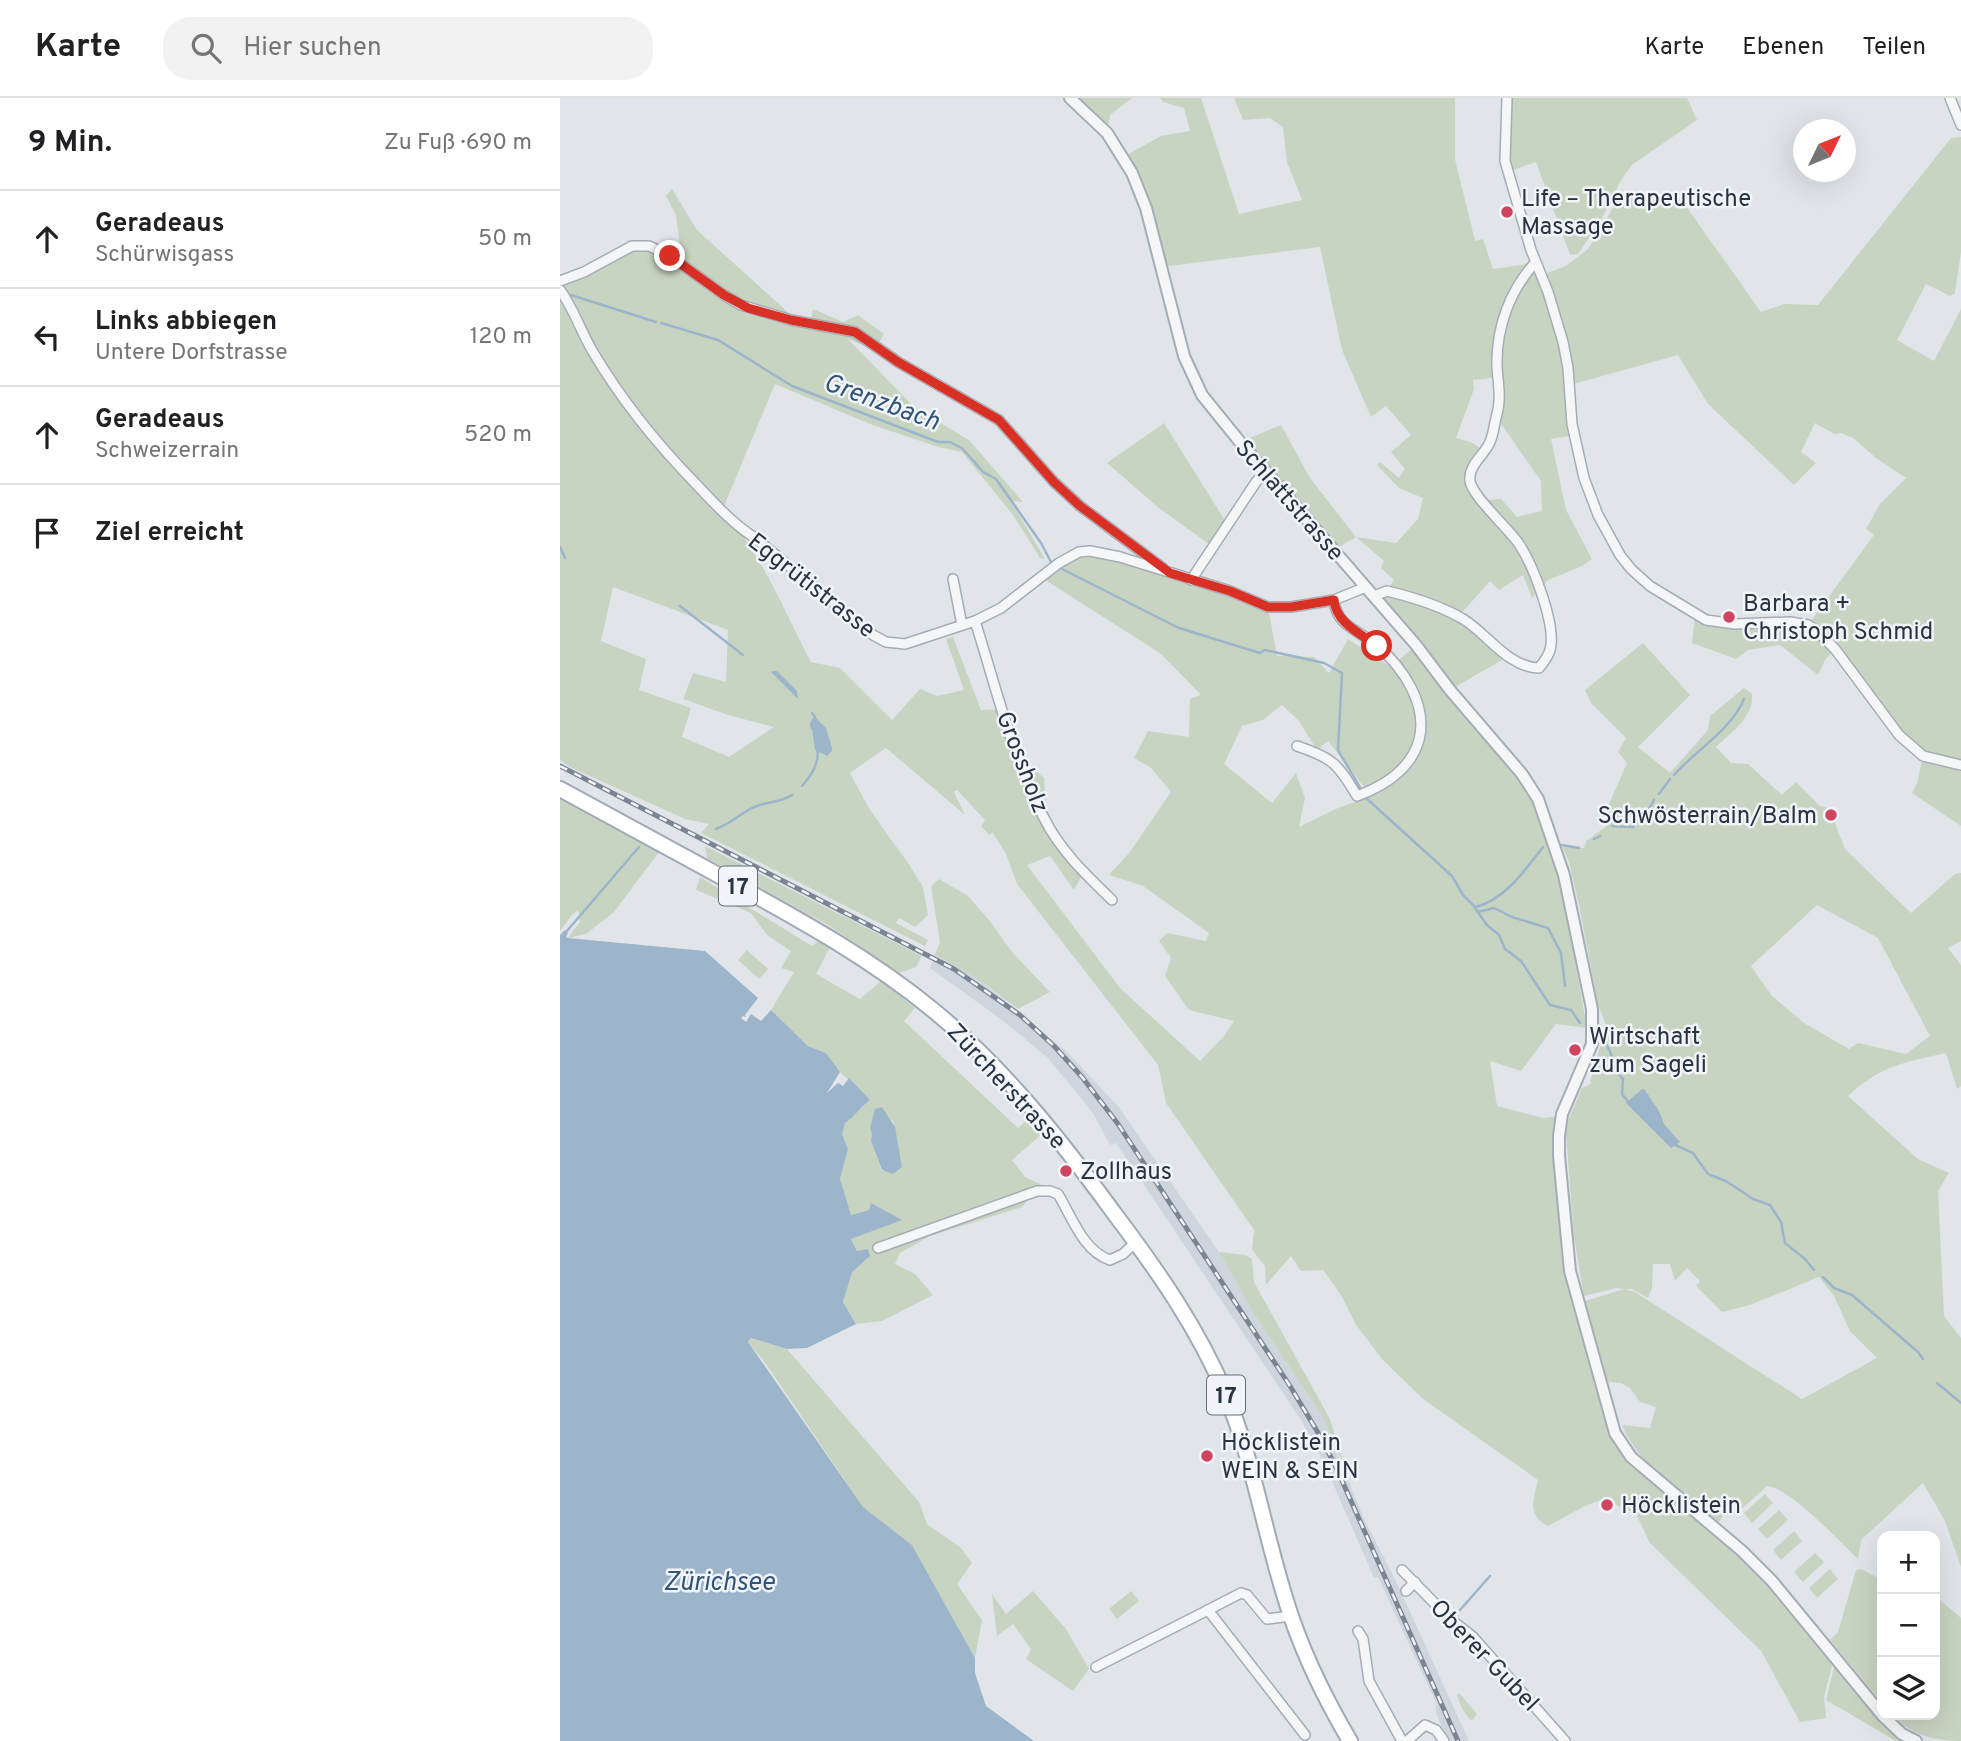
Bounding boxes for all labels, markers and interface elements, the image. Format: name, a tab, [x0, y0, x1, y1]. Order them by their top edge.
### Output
search box	[163, 17, 653, 80]
text: Karte	[35, 27, 121, 69]
icon: search	[187, 29, 225, 67]
text: Hier suchen	[243, 32, 382, 65]
text: Karte	[1644, 33, 1704, 63]
text: Ebenen	[1742, 33, 1824, 63]
text: Teilen	[1862, 33, 1926, 63]
north arrow	[1793, 119, 1856, 182]
text: 9 Min.	[28, 125, 112, 162]
text: Zu Fuß · 690 m	[384, 129, 532, 158]
place label: Life – Therapeutische Massage	[1521, 185, 1751, 243]
marker: Life – Therapeutische Massage	[1499, 204, 1515, 220]
text: Geradeaus	[95, 208, 224, 241]
icon: ahead	[28, 220, 66, 258]
text: 50 m	[478, 225, 532, 254]
route end	[654, 240, 685, 271]
text: Schürwisgass	[95, 241, 234, 270]
text: Links abbiegen	[95, 306, 277, 339]
icon: left	[28, 318, 66, 356]
text: 120 m	[470, 323, 532, 352]
text: Untere Dorfstrasse	[95, 339, 288, 368]
water label: Grenzbach	[819, 367, 944, 440]
text: Geradeaus	[95, 404, 224, 437]
icon: ahead	[28, 416, 66, 454]
text: 520 m	[464, 421, 532, 450]
street label: Schlattstrasse	[1228, 434, 1349, 568]
text: Schweizerrain	[95, 437, 239, 466]
icon: arrive	[28, 514, 66, 552]
text: Ziel erreicht	[95, 517, 244, 550]
street label: Eggrütistrasse	[741, 527, 881, 646]
place label: Barbara + Christoph Schmid	[1743, 590, 1933, 648]
marker: Barbara + Christoph Schmid	[1721, 609, 1737, 625]
route start	[1361, 630, 1392, 661]
street label: Grossholz	[988, 708, 1054, 818]
place label: Schwösterrain/Balm	[1598, 802, 1817, 832]
marker: Schwösterrain/Balm	[1823, 807, 1839, 823]
road number: 17	[719, 866, 757, 906]
street label: Zürcherstrasse	[939, 1018, 1072, 1157]
place label: Wirtschaft zum Sageli	[1589, 1023, 1707, 1081]
marker: Wirtschaft zum Sageli	[1567, 1042, 1583, 1058]
place label: Zollhaus	[1080, 1158, 1172, 1188]
marker: Zollhaus	[1058, 1163, 1074, 1179]
road number: 17	[1207, 1376, 1245, 1414]
place label: Höcklistein WEIN & SEIN	[1221, 1429, 1359, 1487]
marker: Höcklistein WEIN & SEIN	[1199, 1448, 1215, 1464]
place label: Höcklistein	[1621, 1492, 1741, 1522]
marker: Höcklistein	[1599, 1497, 1615, 1513]
map controls	[1877, 1531, 1940, 1720]
button: +	[1877, 1531, 1940, 1594]
water label: Zürichsee	[663, 1567, 775, 1600]
street label: Oberer Gubel	[1423, 1594, 1545, 1719]
button: −	[1877, 1594, 1940, 1657]
button: layers	[1877, 1657, 1940, 1720]

